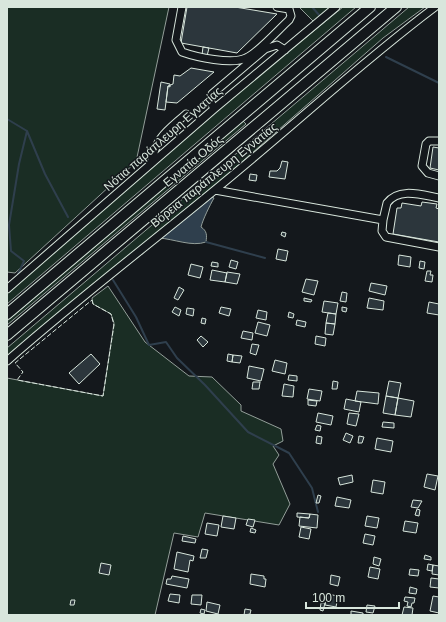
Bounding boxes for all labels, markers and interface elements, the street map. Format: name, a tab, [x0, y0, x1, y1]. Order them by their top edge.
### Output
street label: Νότια παράπλευρη Εγνατίας	[101, 84, 225, 194]
street label: Βόρεια παράπλευρη Εγνατίας	[148, 119, 280, 230]
street label: Εγνατία Οδός	[161, 132, 226, 190]
scale bar	[306, 584, 399, 610]
text: 100 m	[312, 591, 345, 605]

